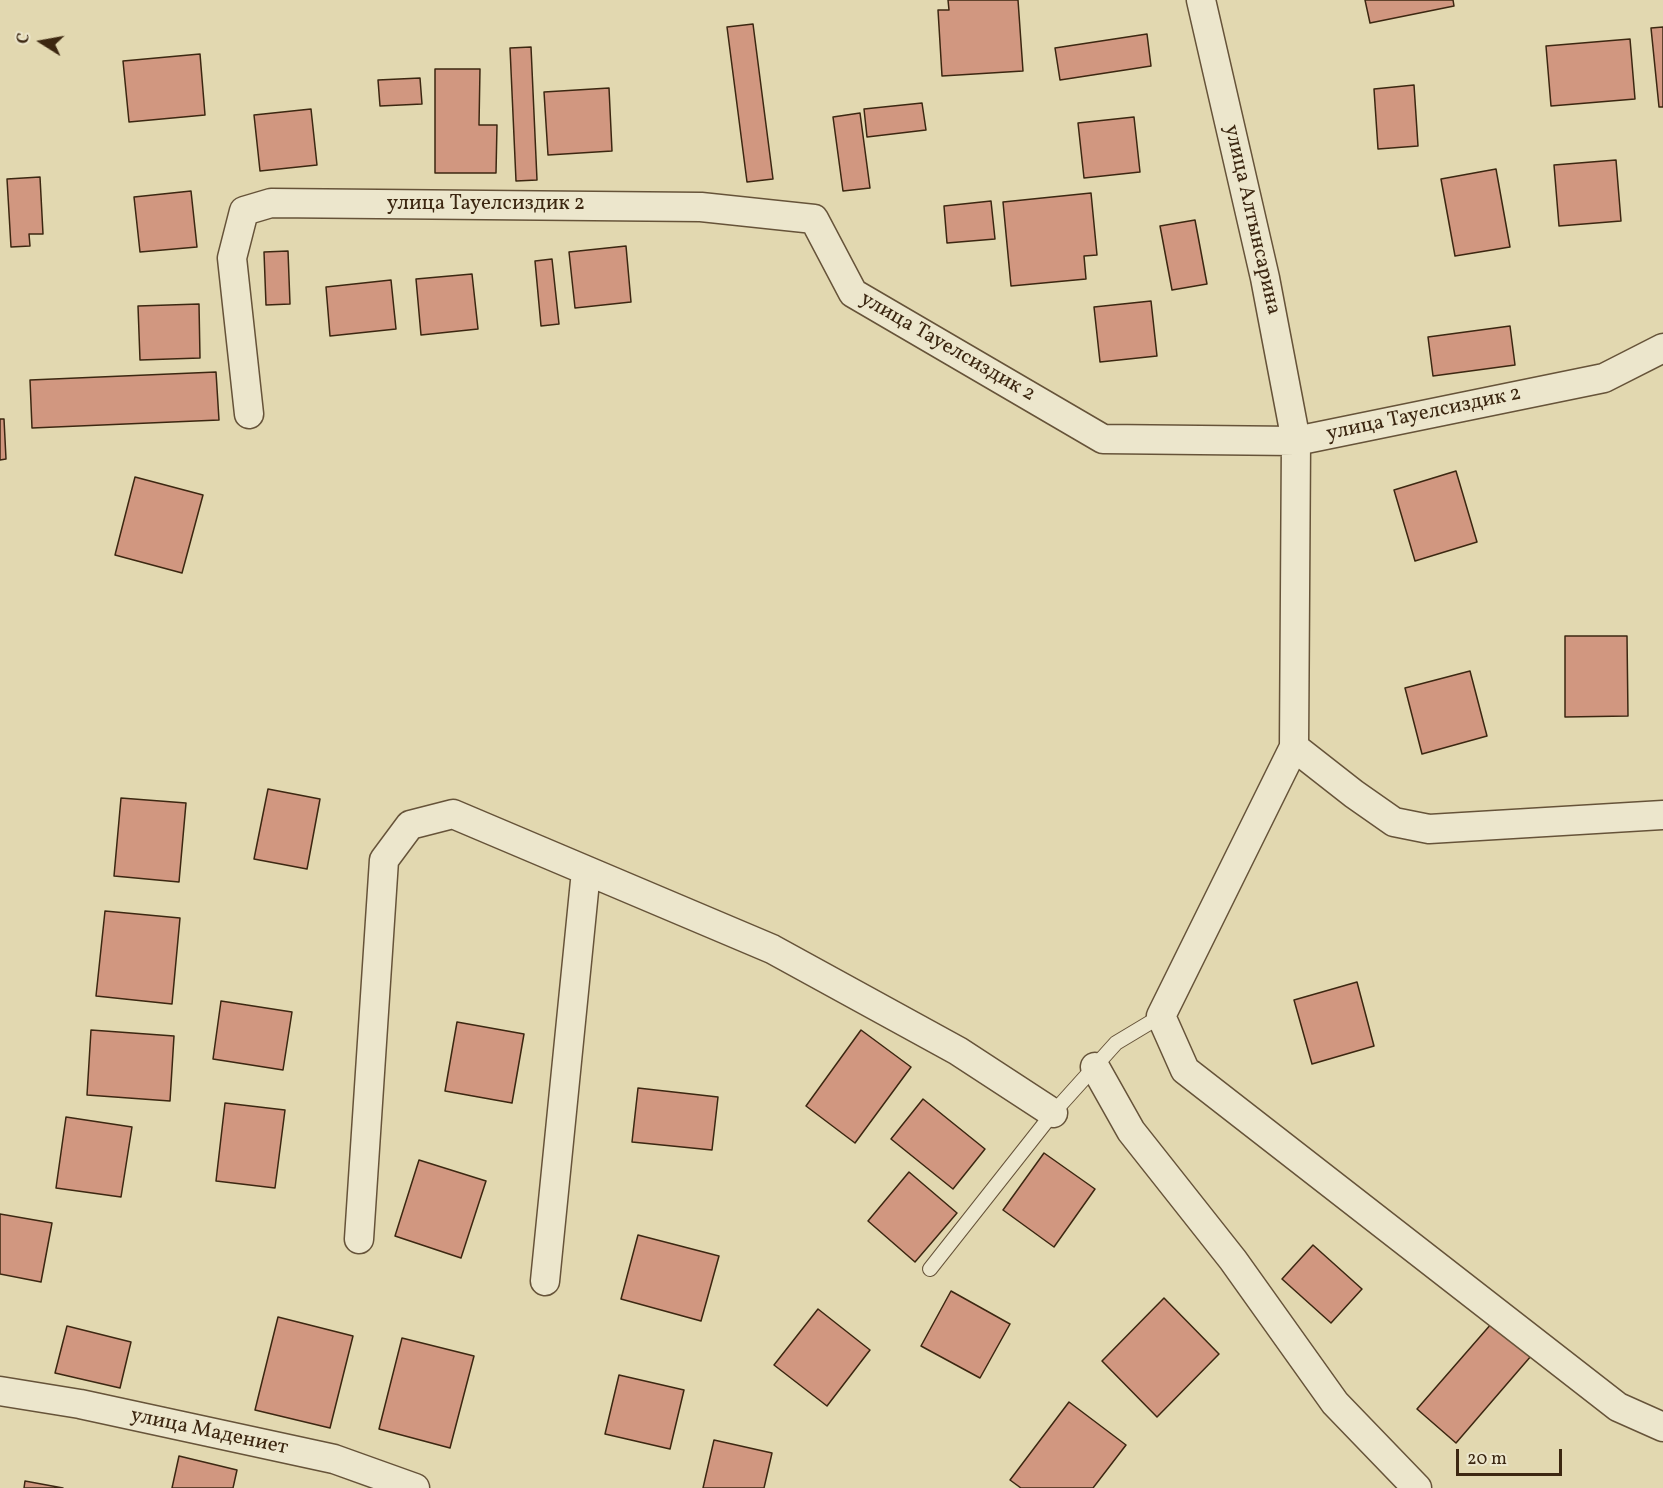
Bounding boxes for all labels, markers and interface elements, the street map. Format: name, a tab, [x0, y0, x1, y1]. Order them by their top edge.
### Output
north arrow	[12, 12, 72, 72]
text: С	[13, 31, 36, 46]
street label: улица Алтынсарина	[1217, 123, 1285, 317]
street label: улица Тауелсиздик 2	[387, 192, 585, 218]
street label: улица Тауелсиздик 2	[855, 288, 1039, 408]
street label: улица Тауелсиздик 2	[1324, 382, 1524, 448]
street label: улица Мадениет	[128, 1404, 290, 1462]
scale bar	[1459, 1437, 1566, 1475]
text: 20 m	[1467, 1447, 1507, 1472]

